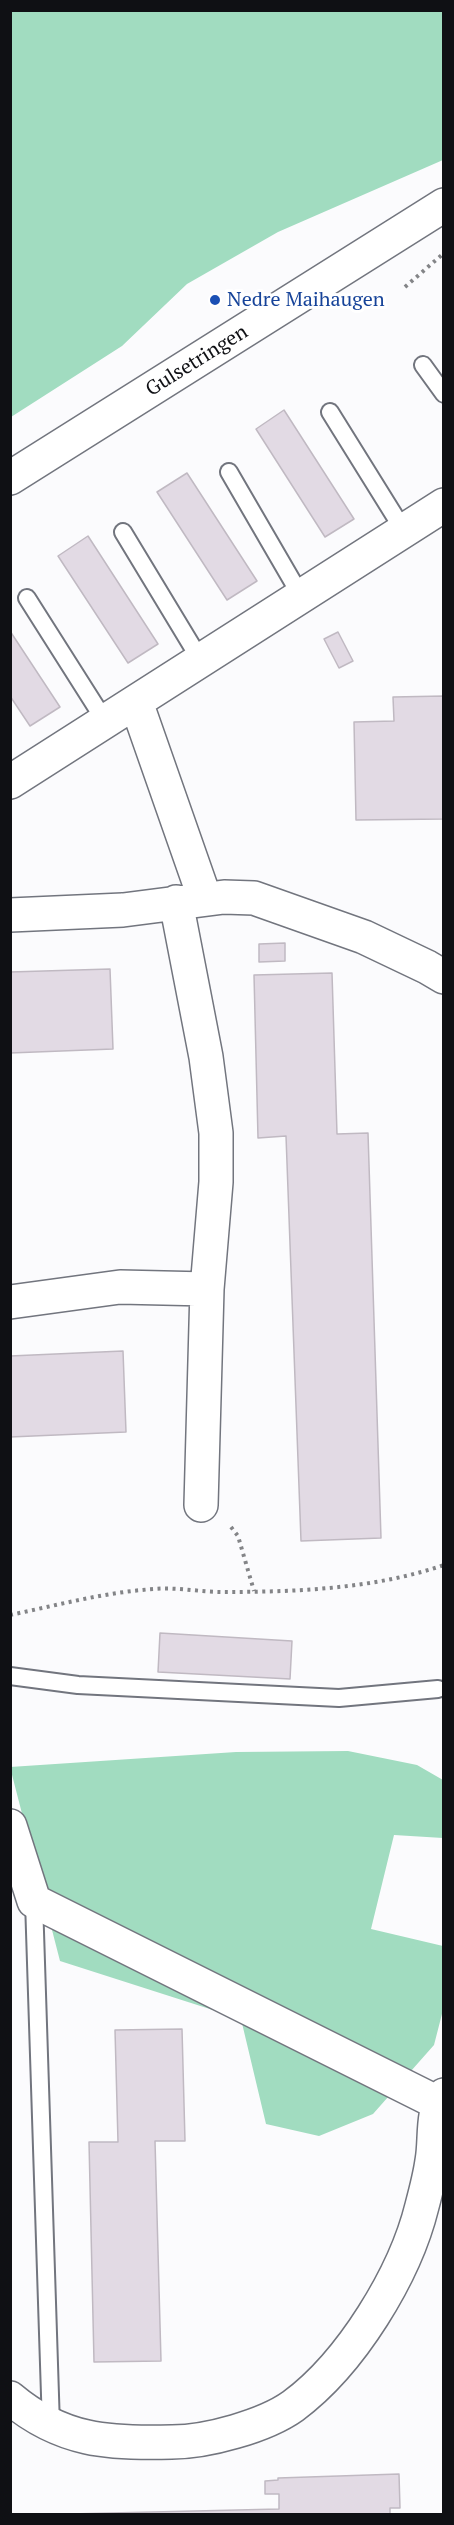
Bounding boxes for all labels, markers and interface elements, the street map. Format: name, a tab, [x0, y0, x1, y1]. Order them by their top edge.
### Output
place label: Nedre Maihaugen	[227, 288, 385, 312]
marker: Nedre Maihaugen	[208, 293, 222, 307]
street label: Gulsetringen	[142, 320, 252, 402]

